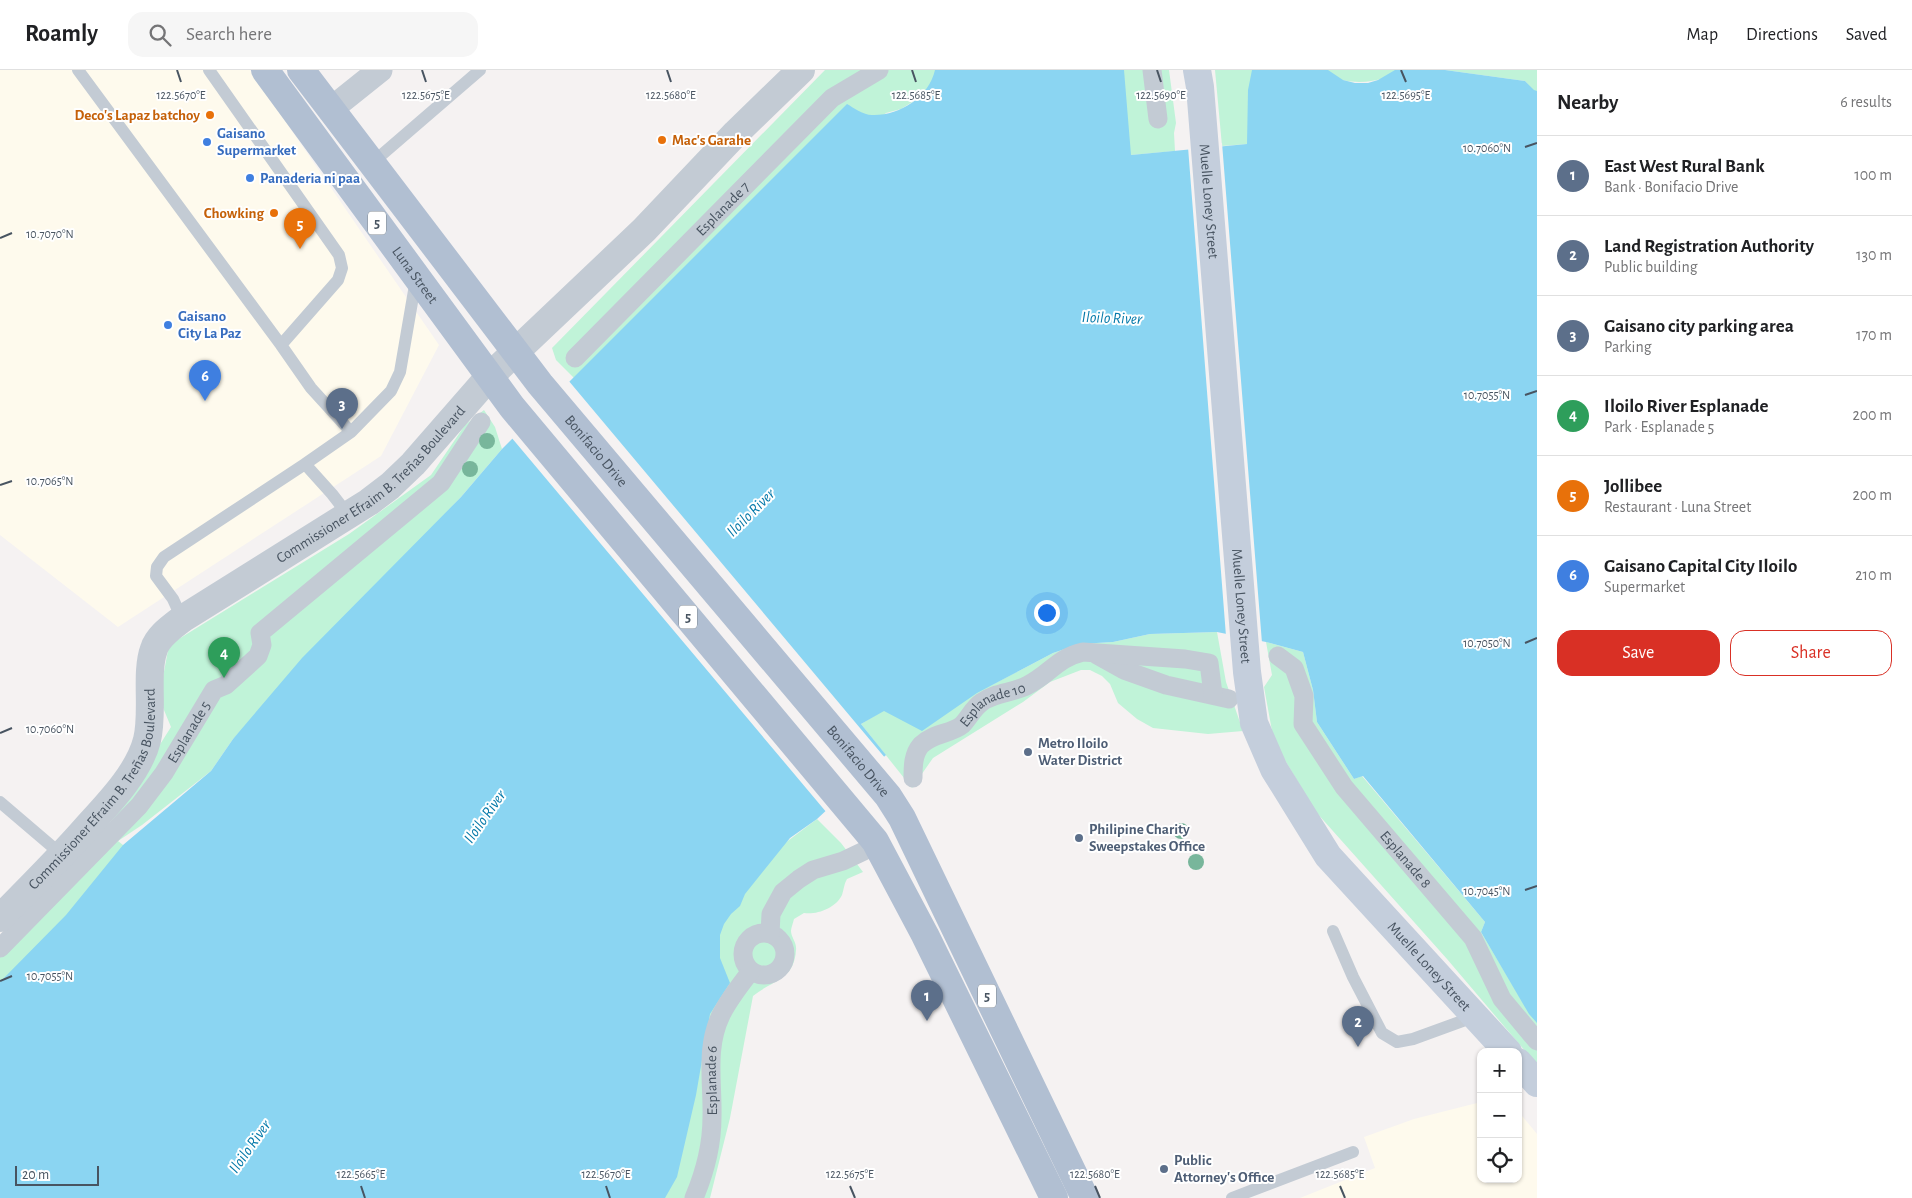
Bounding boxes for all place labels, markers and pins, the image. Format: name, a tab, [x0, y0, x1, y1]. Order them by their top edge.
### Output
place label: Deco's Lapaz batchoy	[75, 108, 200, 123]
marker: Deco's Lapaz batchoy	[204, 109, 216, 121]
place label: Gaisano Supermarket	[217, 126, 296, 158]
place label: Mac's Garahe	[672, 133, 751, 148]
marker: Mac's Garahe	[656, 134, 668, 146]
marker: Gaisano Supermarket	[201, 136, 213, 148]
place label: Panaderia ni paa	[260, 171, 360, 186]
marker: Panaderia ni paa	[244, 172, 256, 184]
place label: Chowking	[204, 206, 264, 221]
marker: Chowking	[268, 207, 280, 219]
pin: 5	[284, 208, 316, 249]
place label: Gaisano City La Paz	[178, 309, 241, 341]
marker: Gaisano City La Paz	[162, 319, 174, 331]
pin: 6	[189, 360, 221, 401]
pin: 3	[326, 388, 358, 429]
pin: 4	[208, 637, 240, 678]
place label: Metro Iloilo Water District	[1038, 736, 1122, 768]
marker: Metro Iloilo Water District	[1022, 746, 1034, 758]
place label: Philipine Charity Sweepstakes Office	[1089, 822, 1205, 854]
marker: Philipine Charity Sweepstakes Office	[1073, 832, 1085, 844]
pin: 1	[911, 980, 943, 1021]
pin: 2	[1342, 1006, 1374, 1047]
place label: Public Attorney's Office	[1174, 1153, 1274, 1185]
marker: Public Attorney's Office	[1158, 1163, 1170, 1175]

